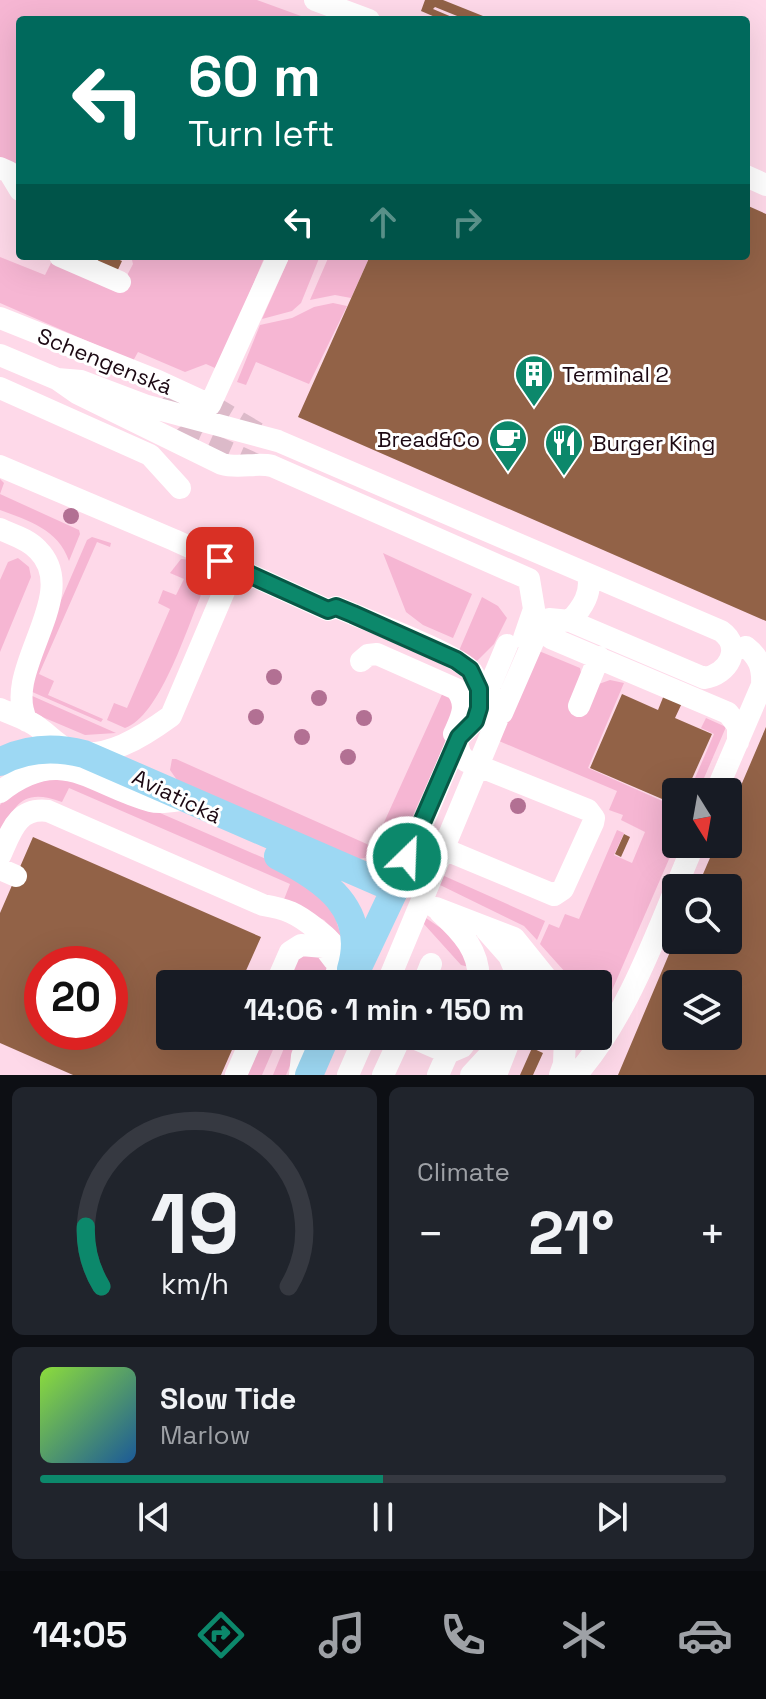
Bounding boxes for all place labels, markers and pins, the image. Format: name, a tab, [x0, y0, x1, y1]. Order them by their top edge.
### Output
building icon: Terminal 2	[513, 353, 555, 408]
place label: Terminal 2	[562, 360, 669, 388]
cafe icon: Bread&Co	[487, 418, 529, 473]
restaurant icon: Burger King	[543, 422, 585, 477]
place label: Bread&Co	[377, 425, 480, 453]
place label: Burger King	[592, 429, 715, 457]
pin	[186, 527, 254, 595]

